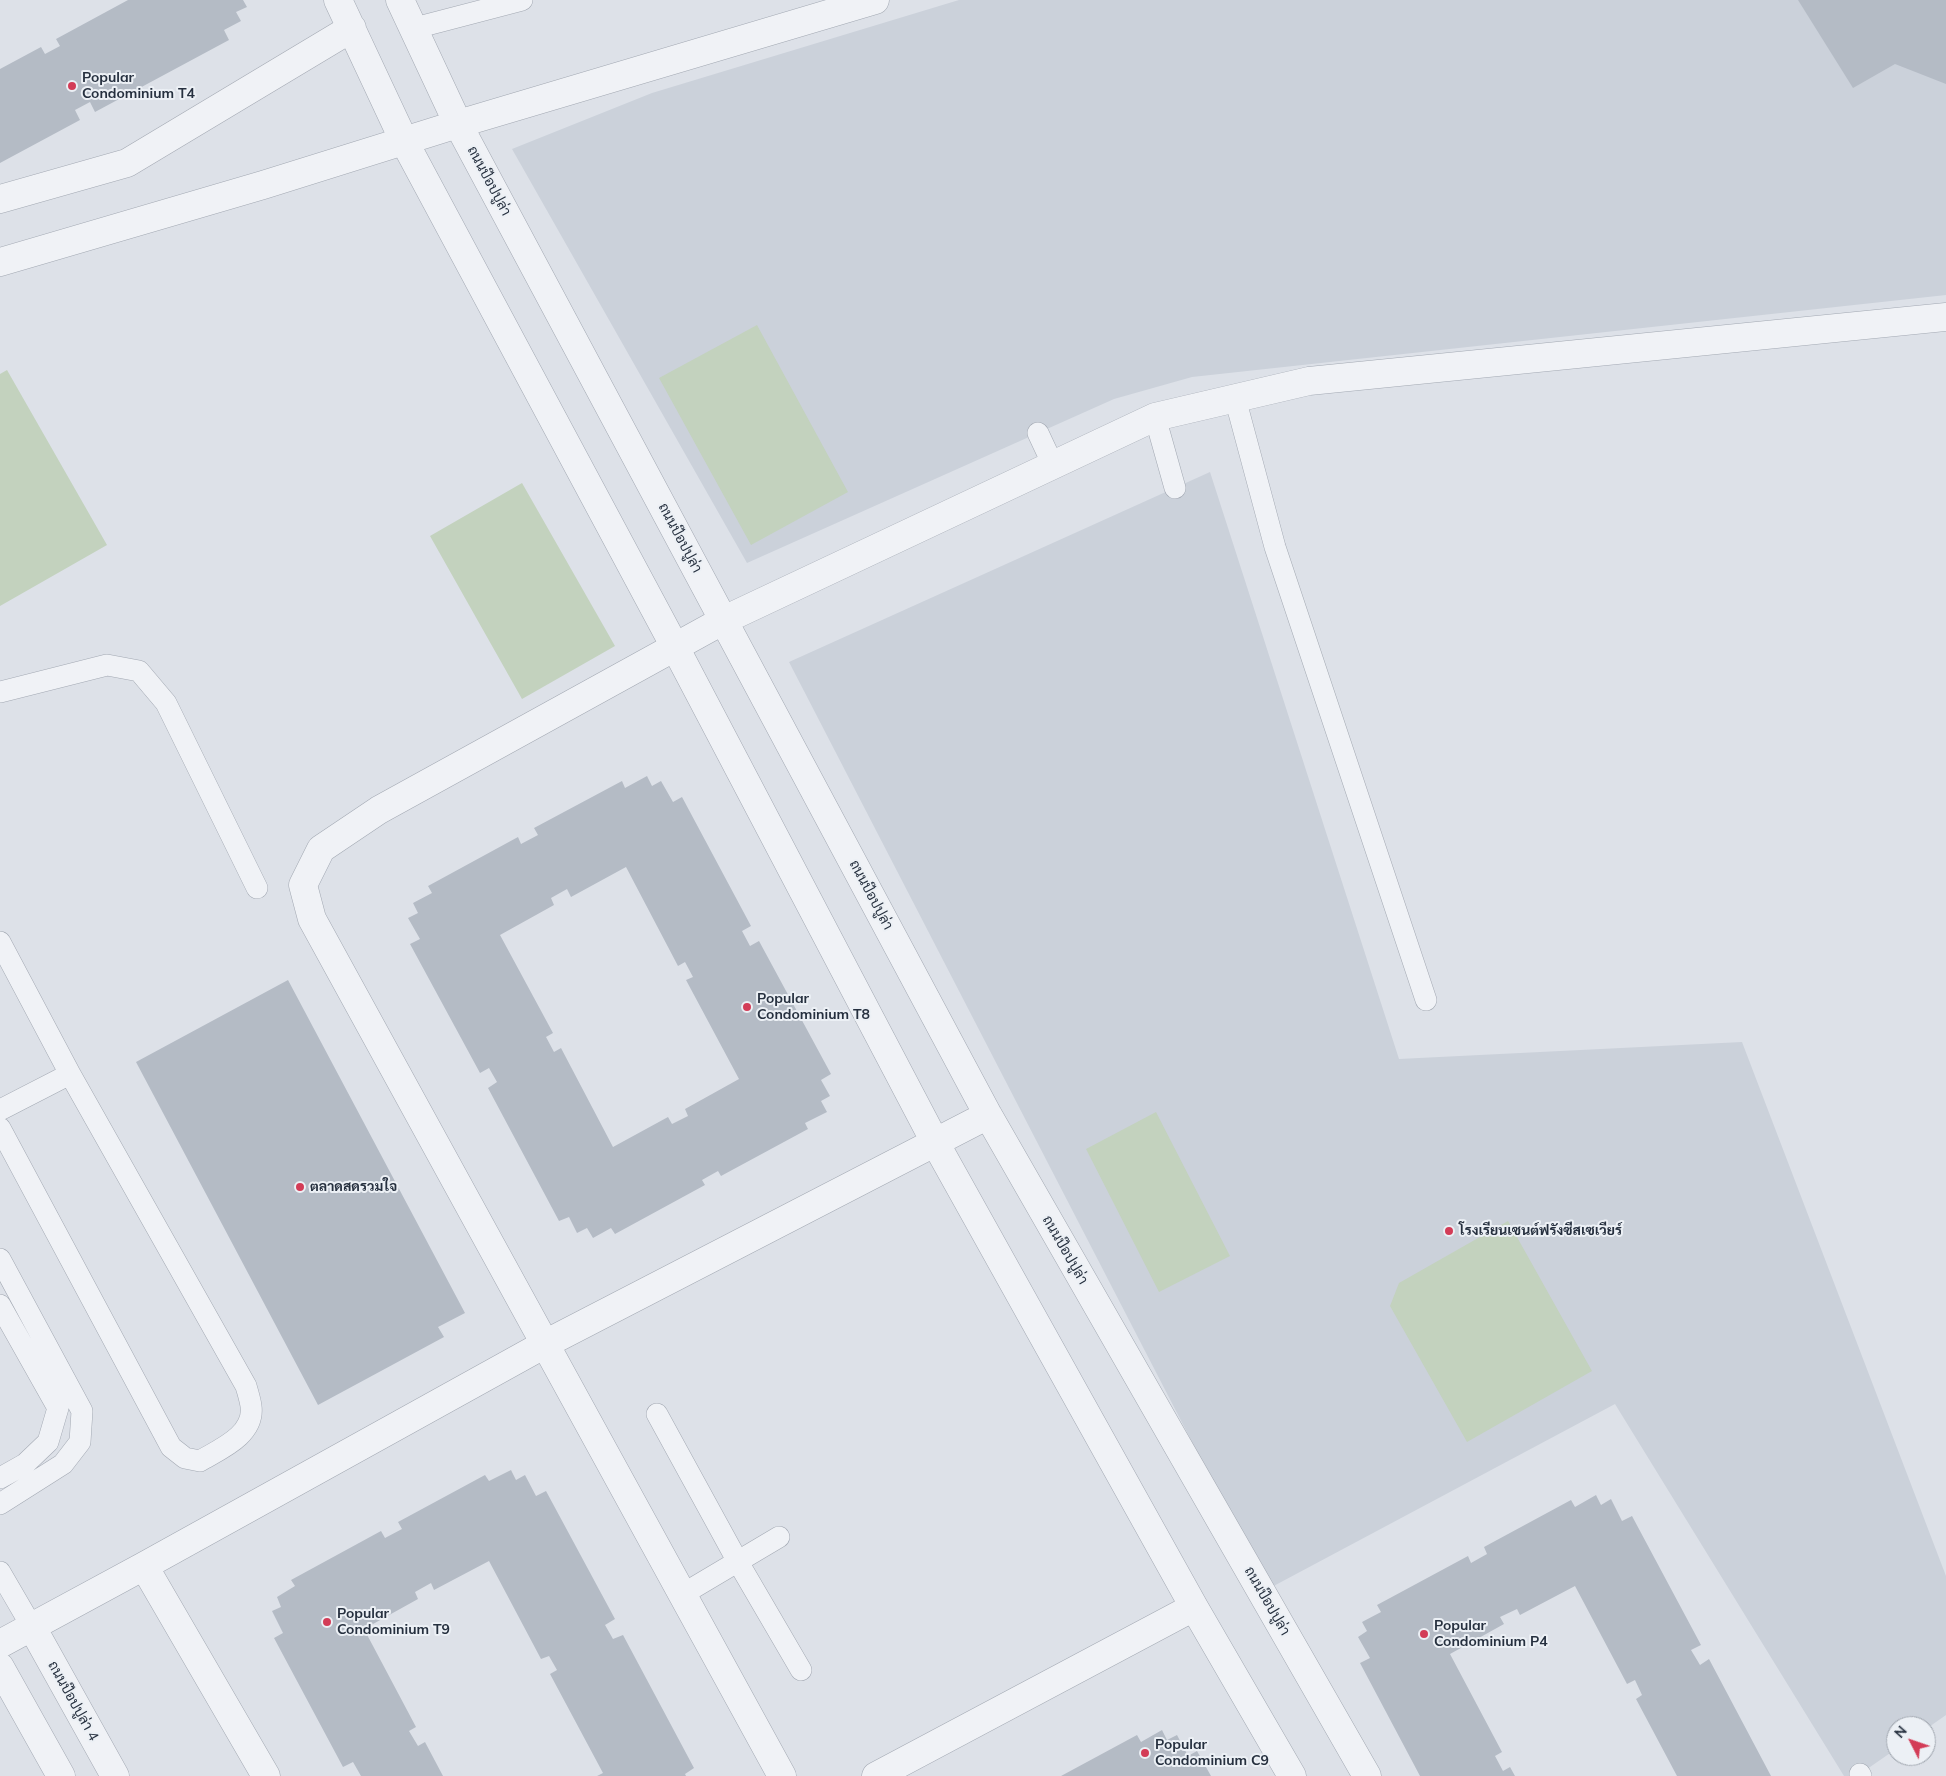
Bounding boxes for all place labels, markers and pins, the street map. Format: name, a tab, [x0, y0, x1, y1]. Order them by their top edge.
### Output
place label: Popular Condominium T4	[82, 70, 195, 102]
marker: Popular Condominium T4	[66, 80, 78, 92]
place label: Popular Condominium T8	[757, 991, 870, 1024]
marker: Popular Condominium T8	[741, 1001, 753, 1013]
place label: ตลาดสดรวมใจ	[310, 1179, 397, 1195]
marker: ตลาดสดรวมใจ	[294, 1181, 306, 1193]
place label: โรงเรียนเซนต์ฟรังซีสเซเวียร์	[1459, 1223, 1622, 1239]
marker: โรงเรียนเซนต์ฟรังซีสเซเวียร์	[1443, 1225, 1455, 1237]
place label: Popular Condominium T9	[337, 1606, 450, 1638]
marker: Popular Condominium T9	[321, 1616, 333, 1628]
place label: Popular Condominium P4	[1434, 1618, 1548, 1650]
marker: Popular Condominium P4	[1418, 1628, 1430, 1640]
place label: Popular Condominium C9	[1155, 1737, 1269, 1770]
marker: Popular Condominium C9	[1139, 1747, 1151, 1759]

